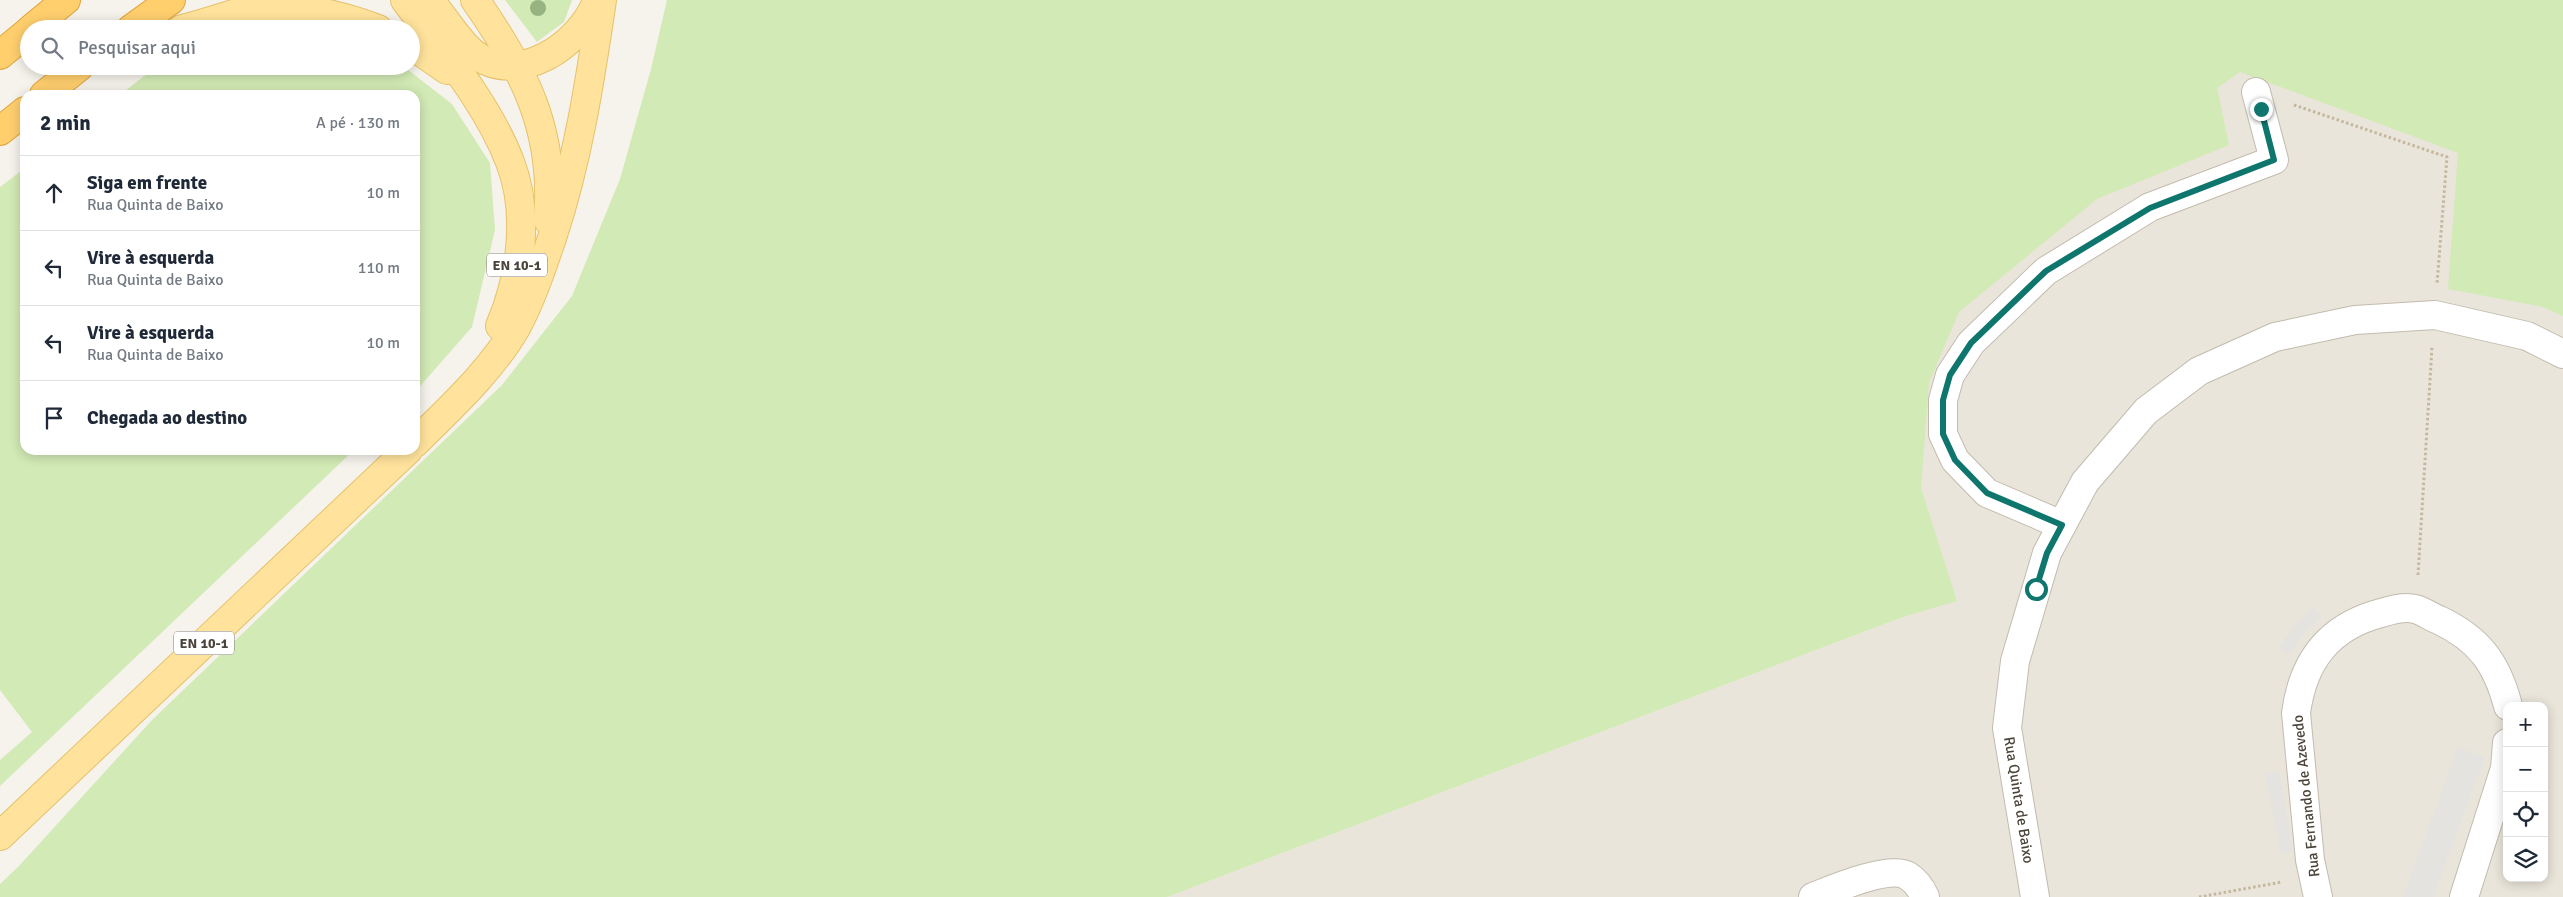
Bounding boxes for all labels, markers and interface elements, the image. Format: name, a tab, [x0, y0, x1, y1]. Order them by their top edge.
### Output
search box	[20, 20, 420, 75]
icon: search	[38, 34, 66, 62]
text: Pesquisar aqui	[78, 36, 196, 60]
route end	[2250, 98, 2273, 121]
text: 2 min	[40, 110, 91, 136]
text: A pé · 130 m	[316, 113, 400, 133]
text: Siga em frente	[87, 171, 207, 195]
icon: ahead	[40, 179, 68, 207]
text: 10 m	[366, 183, 400, 203]
text: Rua Quinta de Baixo	[87, 195, 224, 215]
text: Vire à esquerda	[87, 246, 214, 270]
icon: left	[40, 254, 68, 282]
road number: EN 10-1	[487, 254, 547, 276]
text: 110 m	[358, 258, 400, 278]
text: Rua Quinta de Baixo	[87, 270, 224, 290]
text: Vire à esquerda	[87, 321, 214, 345]
icon: left	[40, 329, 68, 357]
text: 10 m	[366, 333, 400, 353]
text: Rua Quinta de Baixo	[87, 345, 224, 365]
icon: arrive	[40, 404, 68, 432]
text: Chegada ao destino	[87, 406, 247, 430]
route start	[2025, 578, 2048, 601]
road number: EN 10-1	[174, 632, 234, 654]
map controls	[2503, 702, 2548, 882]
button: +	[2503, 702, 2548, 747]
street label: Rua Fernando de Azevedo	[2289, 714, 2323, 878]
street label: Rua Quinta de Baixo	[2000, 735, 2038, 865]
button: −	[2503, 747, 2548, 792]
button: locate	[2503, 792, 2548, 837]
button: layers	[2503, 837, 2548, 882]

